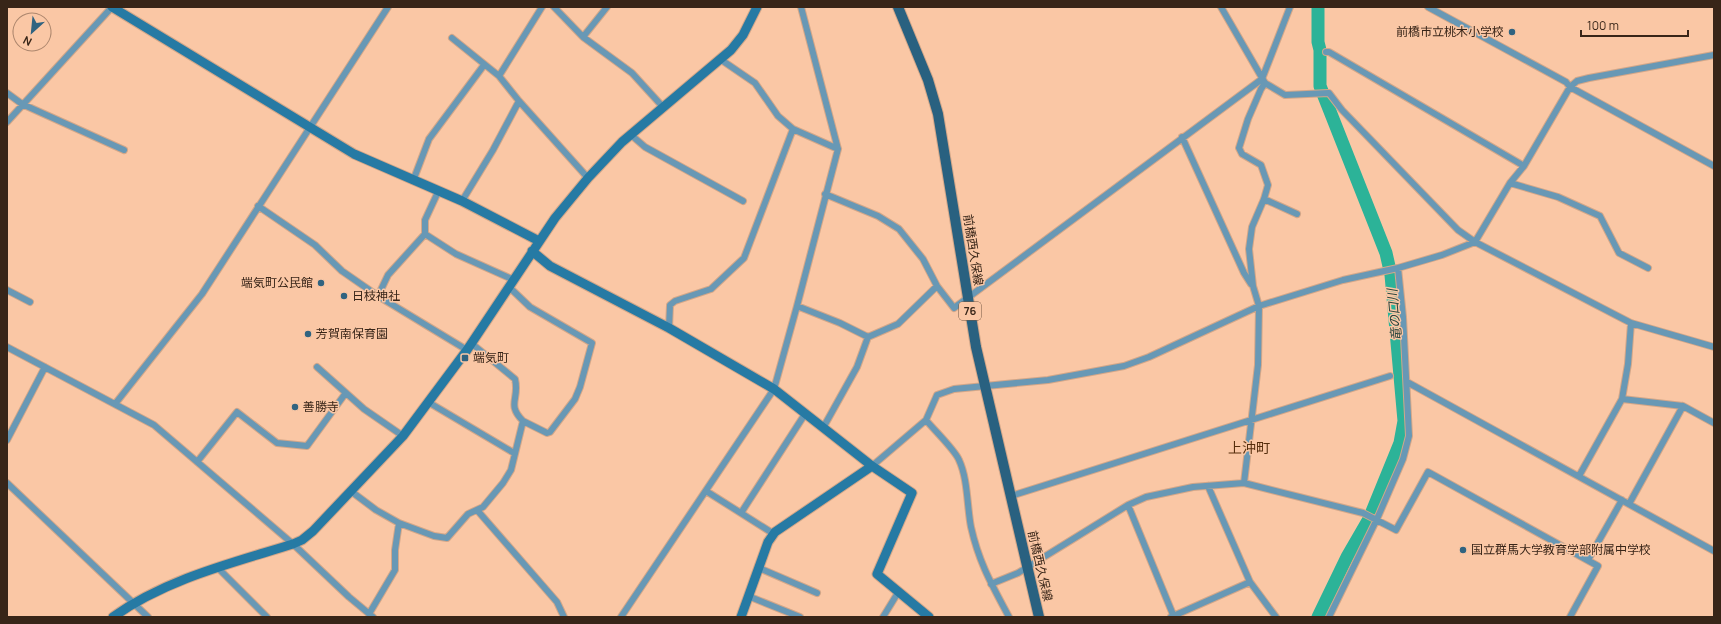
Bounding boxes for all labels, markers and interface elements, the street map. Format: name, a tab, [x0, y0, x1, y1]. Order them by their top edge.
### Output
north arrow	[12, 12, 52, 52]
scale bar	[1581, 12, 1688, 38]
text: 100 m	[1587, 17, 1619, 34]
place label: 前橋市立桃木小学校	[1396, 23, 1504, 40]
marker: 前橋市立桃木小学校	[1507, 27, 1517, 37]
text: N	[20, 33, 34, 50]
street label: 前橋西久保線	[959, 213, 988, 287]
place label: 端気町公民館	[241, 274, 313, 291]
marker: 端気町公民館	[316, 278, 326, 288]
water label: 竜の口川	[1383, 286, 1405, 342]
place label: 日枝神社	[352, 287, 400, 304]
marker: 日枝神社	[339, 291, 349, 301]
road number: 76	[959, 302, 981, 320]
place label: 芳賀南保育園	[316, 325, 388, 342]
marker: 芳賀南保育園	[303, 329, 313, 339]
place label: 端気町	[473, 349, 509, 366]
marker: 端気町	[460, 353, 470, 363]
place label: 善勝寺	[303, 398, 339, 415]
marker: 善勝寺	[290, 402, 300, 412]
district label: 上沖町	[1228, 438, 1270, 457]
street label: 前橋西久保線	[1024, 529, 1057, 603]
place label: 国立群馬大学教育学部附属中学校	[1471, 541, 1651, 558]
marker: 国立群馬大学教育学部附属中学校	[1458, 545, 1468, 555]

